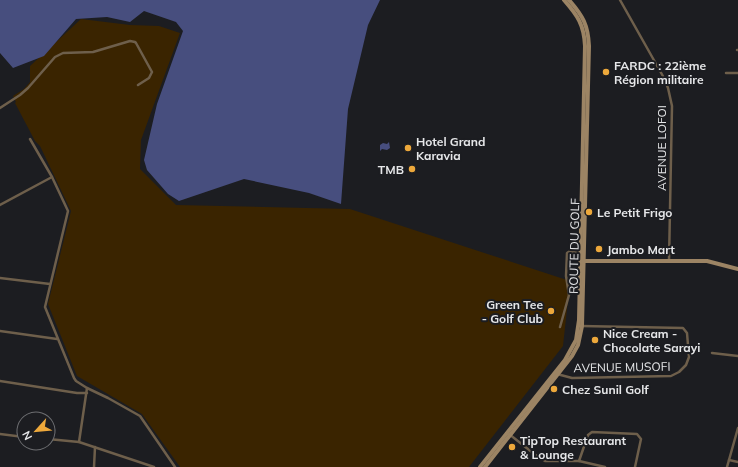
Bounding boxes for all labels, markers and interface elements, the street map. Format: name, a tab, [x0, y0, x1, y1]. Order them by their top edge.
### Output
place label: FARDC : 22ième Région militaire	[614, 58, 706, 87]
marker: FARDC : 22ième Région militaire	[601, 67, 611, 77]
street label: AVENUE LOFOI	[654, 105, 669, 191]
place label: Hotel Grand Karavia	[416, 134, 485, 163]
marker: Hotel Grand Karavia	[403, 143, 413, 153]
place label: TMB	[378, 162, 404, 177]
marker: TMB	[407, 164, 417, 174]
street label: ROUTE DU GOLF	[566, 198, 582, 294]
place label: Le Petit Frigo	[597, 205, 672, 220]
marker: Le Petit Frigo	[584, 207, 594, 217]
place label: Jambo Mart	[607, 242, 675, 257]
marker: Jambo Mart	[594, 244, 604, 254]
place label: Green Tee - Golf Club	[482, 297, 543, 326]
marker: Green Tee - Golf Club	[546, 306, 556, 316]
place label: Nice Cream - Chocolate Sarayi	[603, 326, 700, 355]
marker: Nice Cream - Chocolate Sarayi	[590, 335, 600, 345]
street label: AVENUE MUSOFI	[573, 359, 671, 375]
place label: Chez Sunil Golf	[562, 382, 649, 397]
marker: Chez Sunil Golf	[549, 384, 559, 394]
north arrow	[16, 411, 56, 451]
text: N	[19, 429, 35, 442]
place label: TipTop Restaurant & Lounge	[520, 433, 627, 462]
marker: TipTop Restaurant & Lounge	[507, 442, 517, 452]

